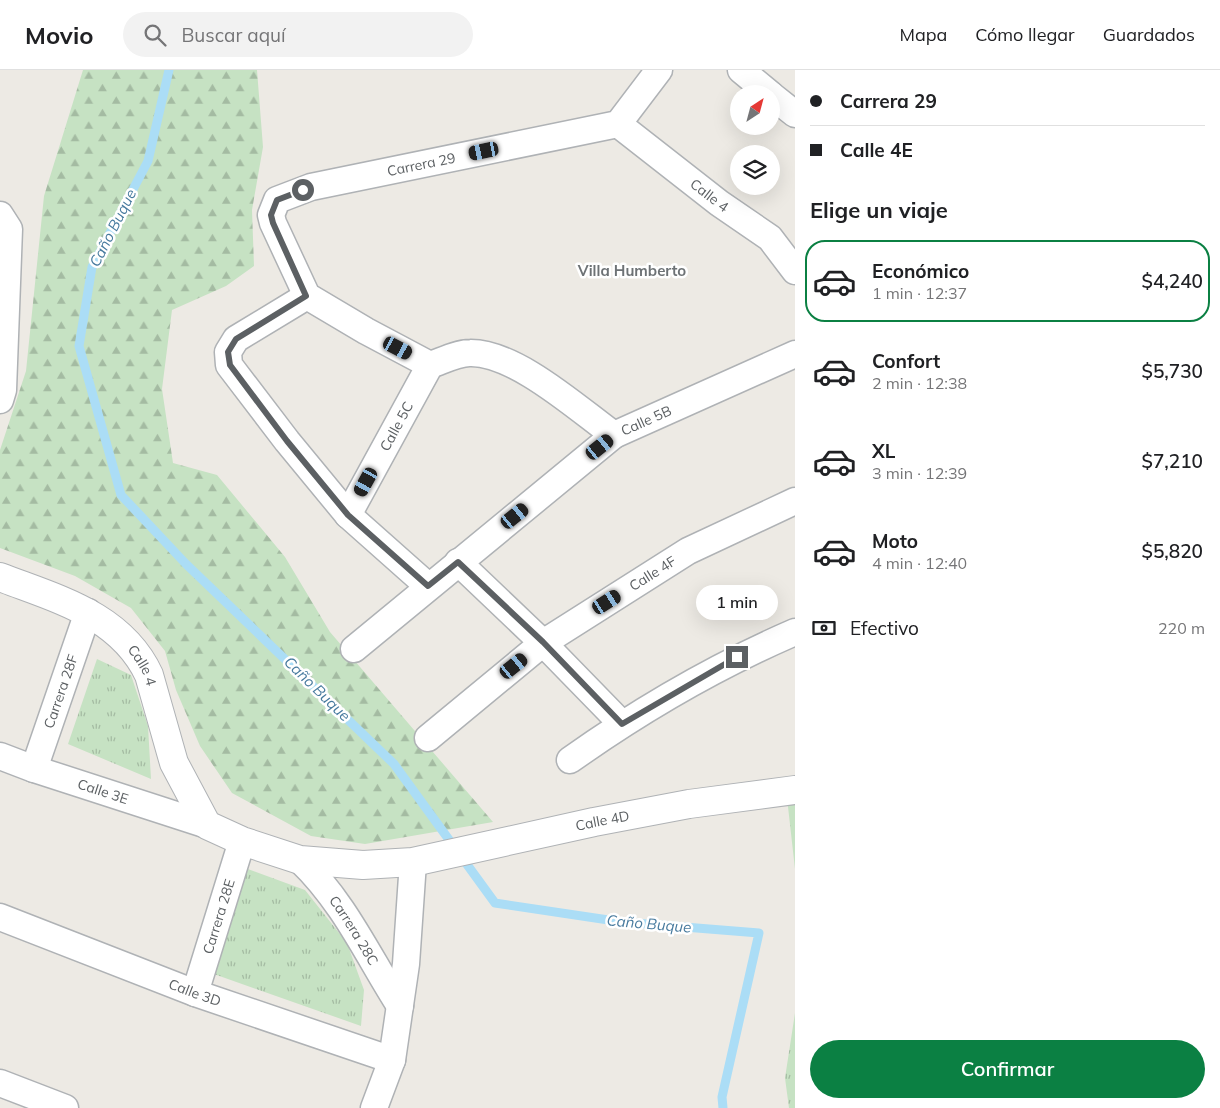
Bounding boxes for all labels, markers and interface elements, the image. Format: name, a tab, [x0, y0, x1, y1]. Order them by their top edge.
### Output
search box	[123, 12, 473, 57]
text: Movio	[25, 20, 93, 50]
icon: search	[141, 21, 169, 49]
text: Buscar aquí	[181, 23, 286, 47]
text: Mapa	[899, 23, 947, 46]
text: Cómo llegar	[975, 23, 1075, 46]
text: Guardados	[1103, 23, 1195, 46]
north arrow	[730, 85, 780, 135]
map controls	[730, 85, 780, 195]
text: Carrera 29	[840, 89, 937, 113]
text: Calle 4E	[840, 138, 913, 162]
car	[467, 141, 500, 161]
button: layers	[730, 145, 780, 195]
street label: Carrera 29	[386, 149, 457, 180]
street label: Calle 4	[686, 175, 733, 216]
route start	[292, 179, 314, 201]
water label: Caño Buque	[85, 186, 140, 270]
text: Elige un viaje	[810, 196, 948, 224]
icon: car	[812, 259, 857, 304]
text: Económico	[872, 259, 969, 283]
district label: Villa Humberto	[577, 261, 686, 280]
text: $4,240	[1141, 269, 1203, 293]
text: 1 min · 12:37	[872, 283, 967, 303]
car	[381, 334, 414, 362]
icon: car	[812, 349, 857, 394]
text: Confort	[872, 349, 940, 373]
text: $5,730	[1141, 359, 1203, 383]
text: 2 min · 12:38	[872, 373, 967, 393]
street label: Calle 5C	[376, 398, 417, 454]
street label: Calle 5B	[618, 401, 674, 440]
car	[583, 432, 616, 462]
icon: car	[812, 439, 857, 484]
text: XL	[872, 439, 895, 463]
text: $7,210	[1141, 449, 1203, 473]
text: 3 min · 12:39	[872, 463, 967, 483]
car	[352, 465, 379, 499]
car	[498, 501, 531, 531]
icon: car	[812, 529, 857, 574]
text: Moto	[872, 529, 918, 553]
text: $5,820	[1141, 539, 1203, 563]
street label: Calle 4F	[626, 552, 680, 595]
text: 4 min · 12:40	[872, 553, 967, 573]
callout: 1 min	[696, 584, 778, 620]
car	[590, 588, 623, 616]
text: 1 min	[716, 592, 758, 612]
icon: cash	[810, 614, 838, 642]
text: Efectivo	[850, 616, 919, 640]
text: 220 m	[1158, 618, 1205, 638]
street label: Calle 4	[124, 641, 161, 688]
route end	[726, 646, 748, 668]
car	[497, 651, 530, 681]
street label: Carrera 28F	[40, 652, 82, 731]
water label: Caño Buque	[280, 652, 355, 725]
street label: Calle 3E	[75, 775, 131, 808]
street label: Calle 4D	[574, 806, 631, 835]
street label: Carrera 28E	[199, 877, 239, 956]
street label: Carrera 28C	[325, 892, 382, 968]
water label: Caño Buque	[606, 910, 692, 937]
street label: Calle 3D	[166, 975, 223, 1010]
button: Confirmar	[810, 1040, 1205, 1098]

